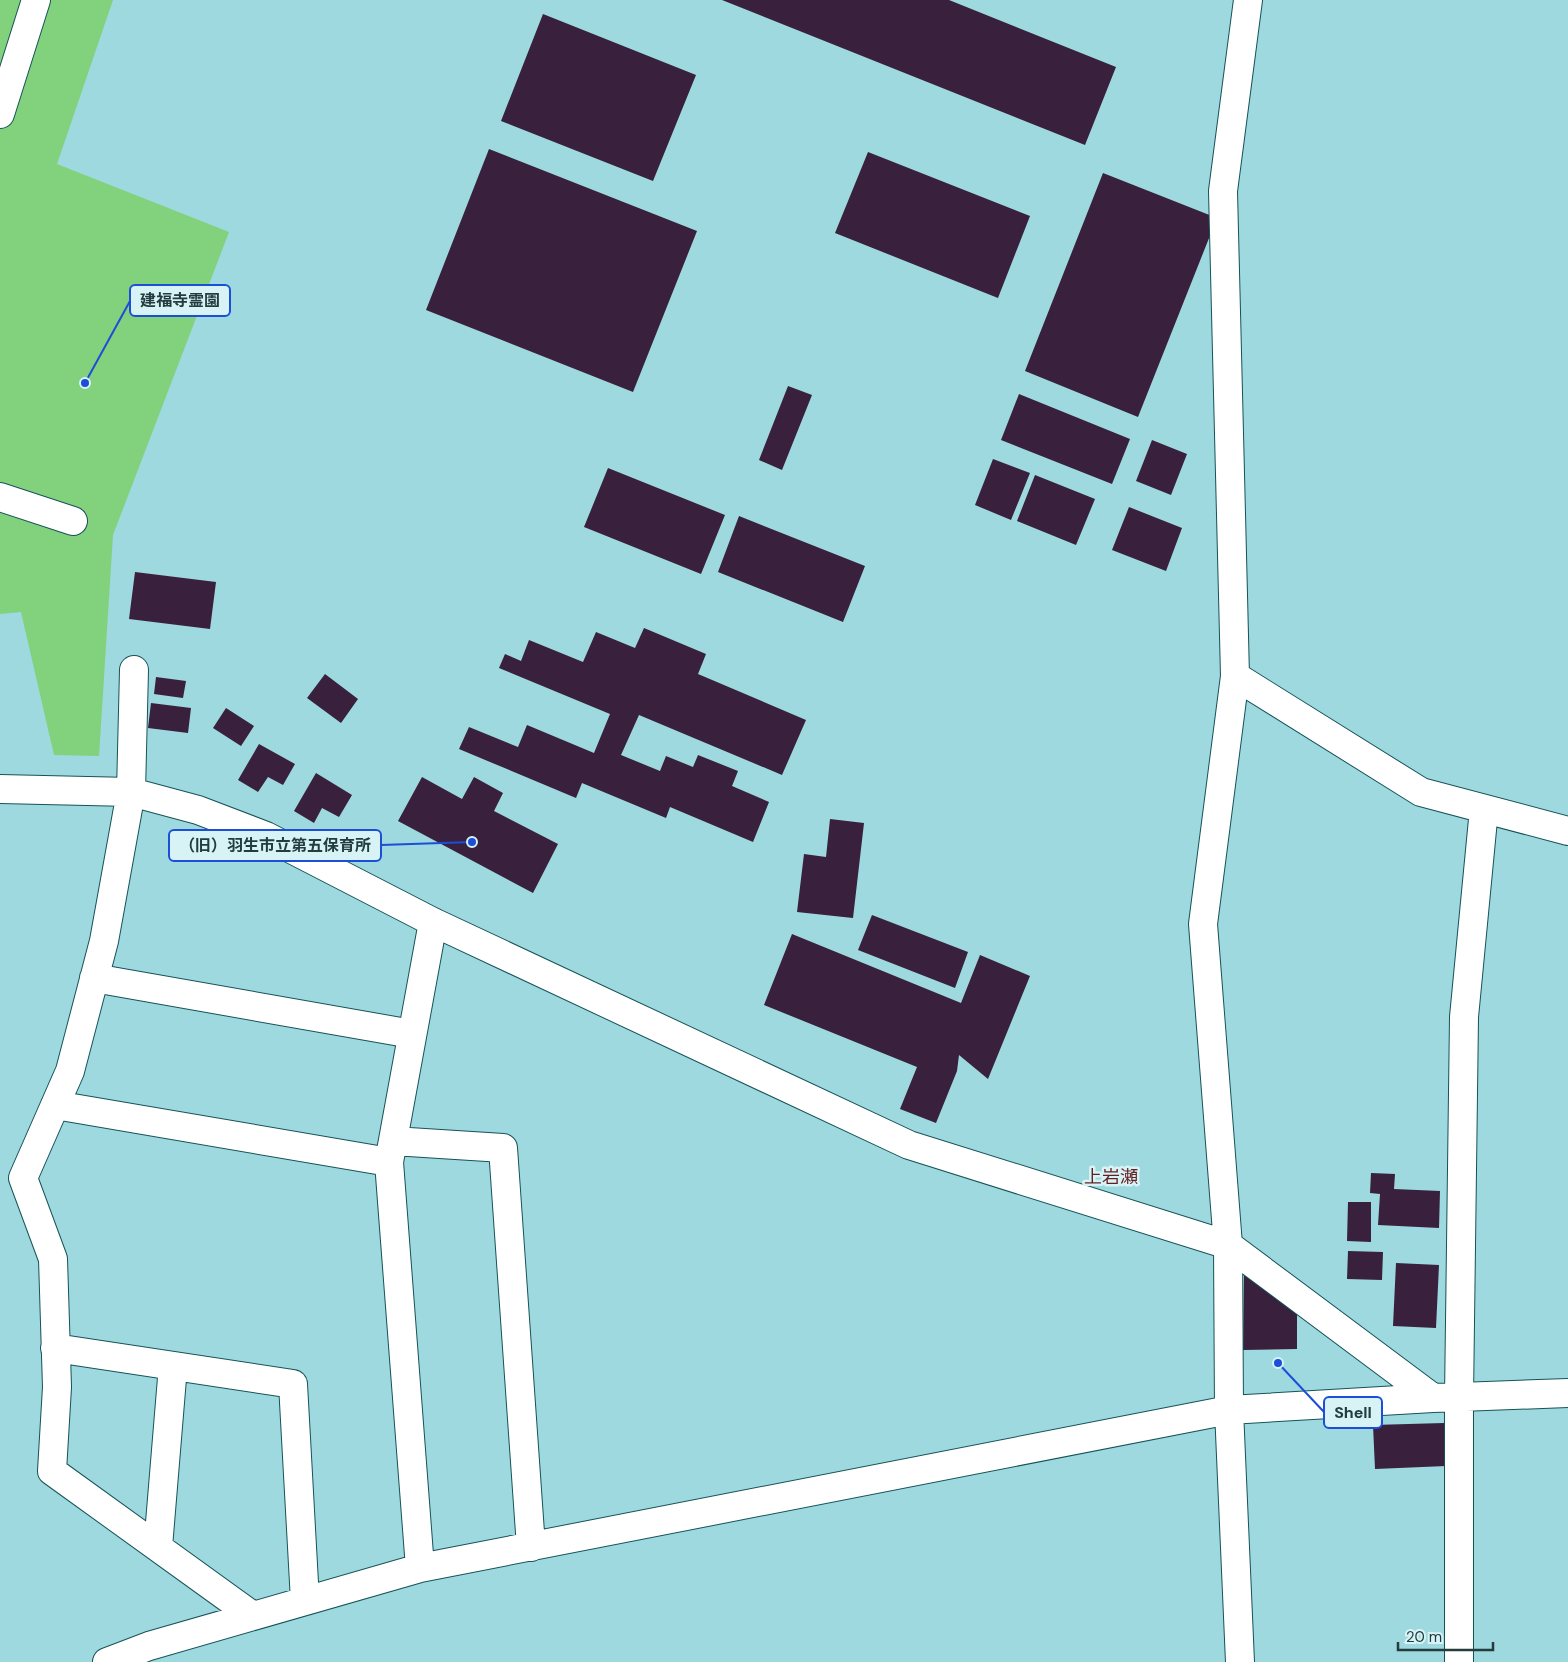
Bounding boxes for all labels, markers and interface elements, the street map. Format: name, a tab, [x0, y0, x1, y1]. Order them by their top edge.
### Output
callout: 建福寺霊園	[130, 285, 230, 316]
text: 建福寺霊園	[140, 290, 220, 311]
callout: （旧）羽生市立第五保育所	[169, 830, 381, 861]
text: （旧）羽生市立第五保育所	[179, 835, 371, 856]
district label: 上岩瀬	[1084, 1165, 1138, 1189]
callout: Shell	[1324, 1397, 1382, 1428]
text: Shell	[1334, 1402, 1372, 1423]
scale bar	[1398, 1620, 1493, 1652]
text: 20 m	[1406, 1627, 1442, 1647]

